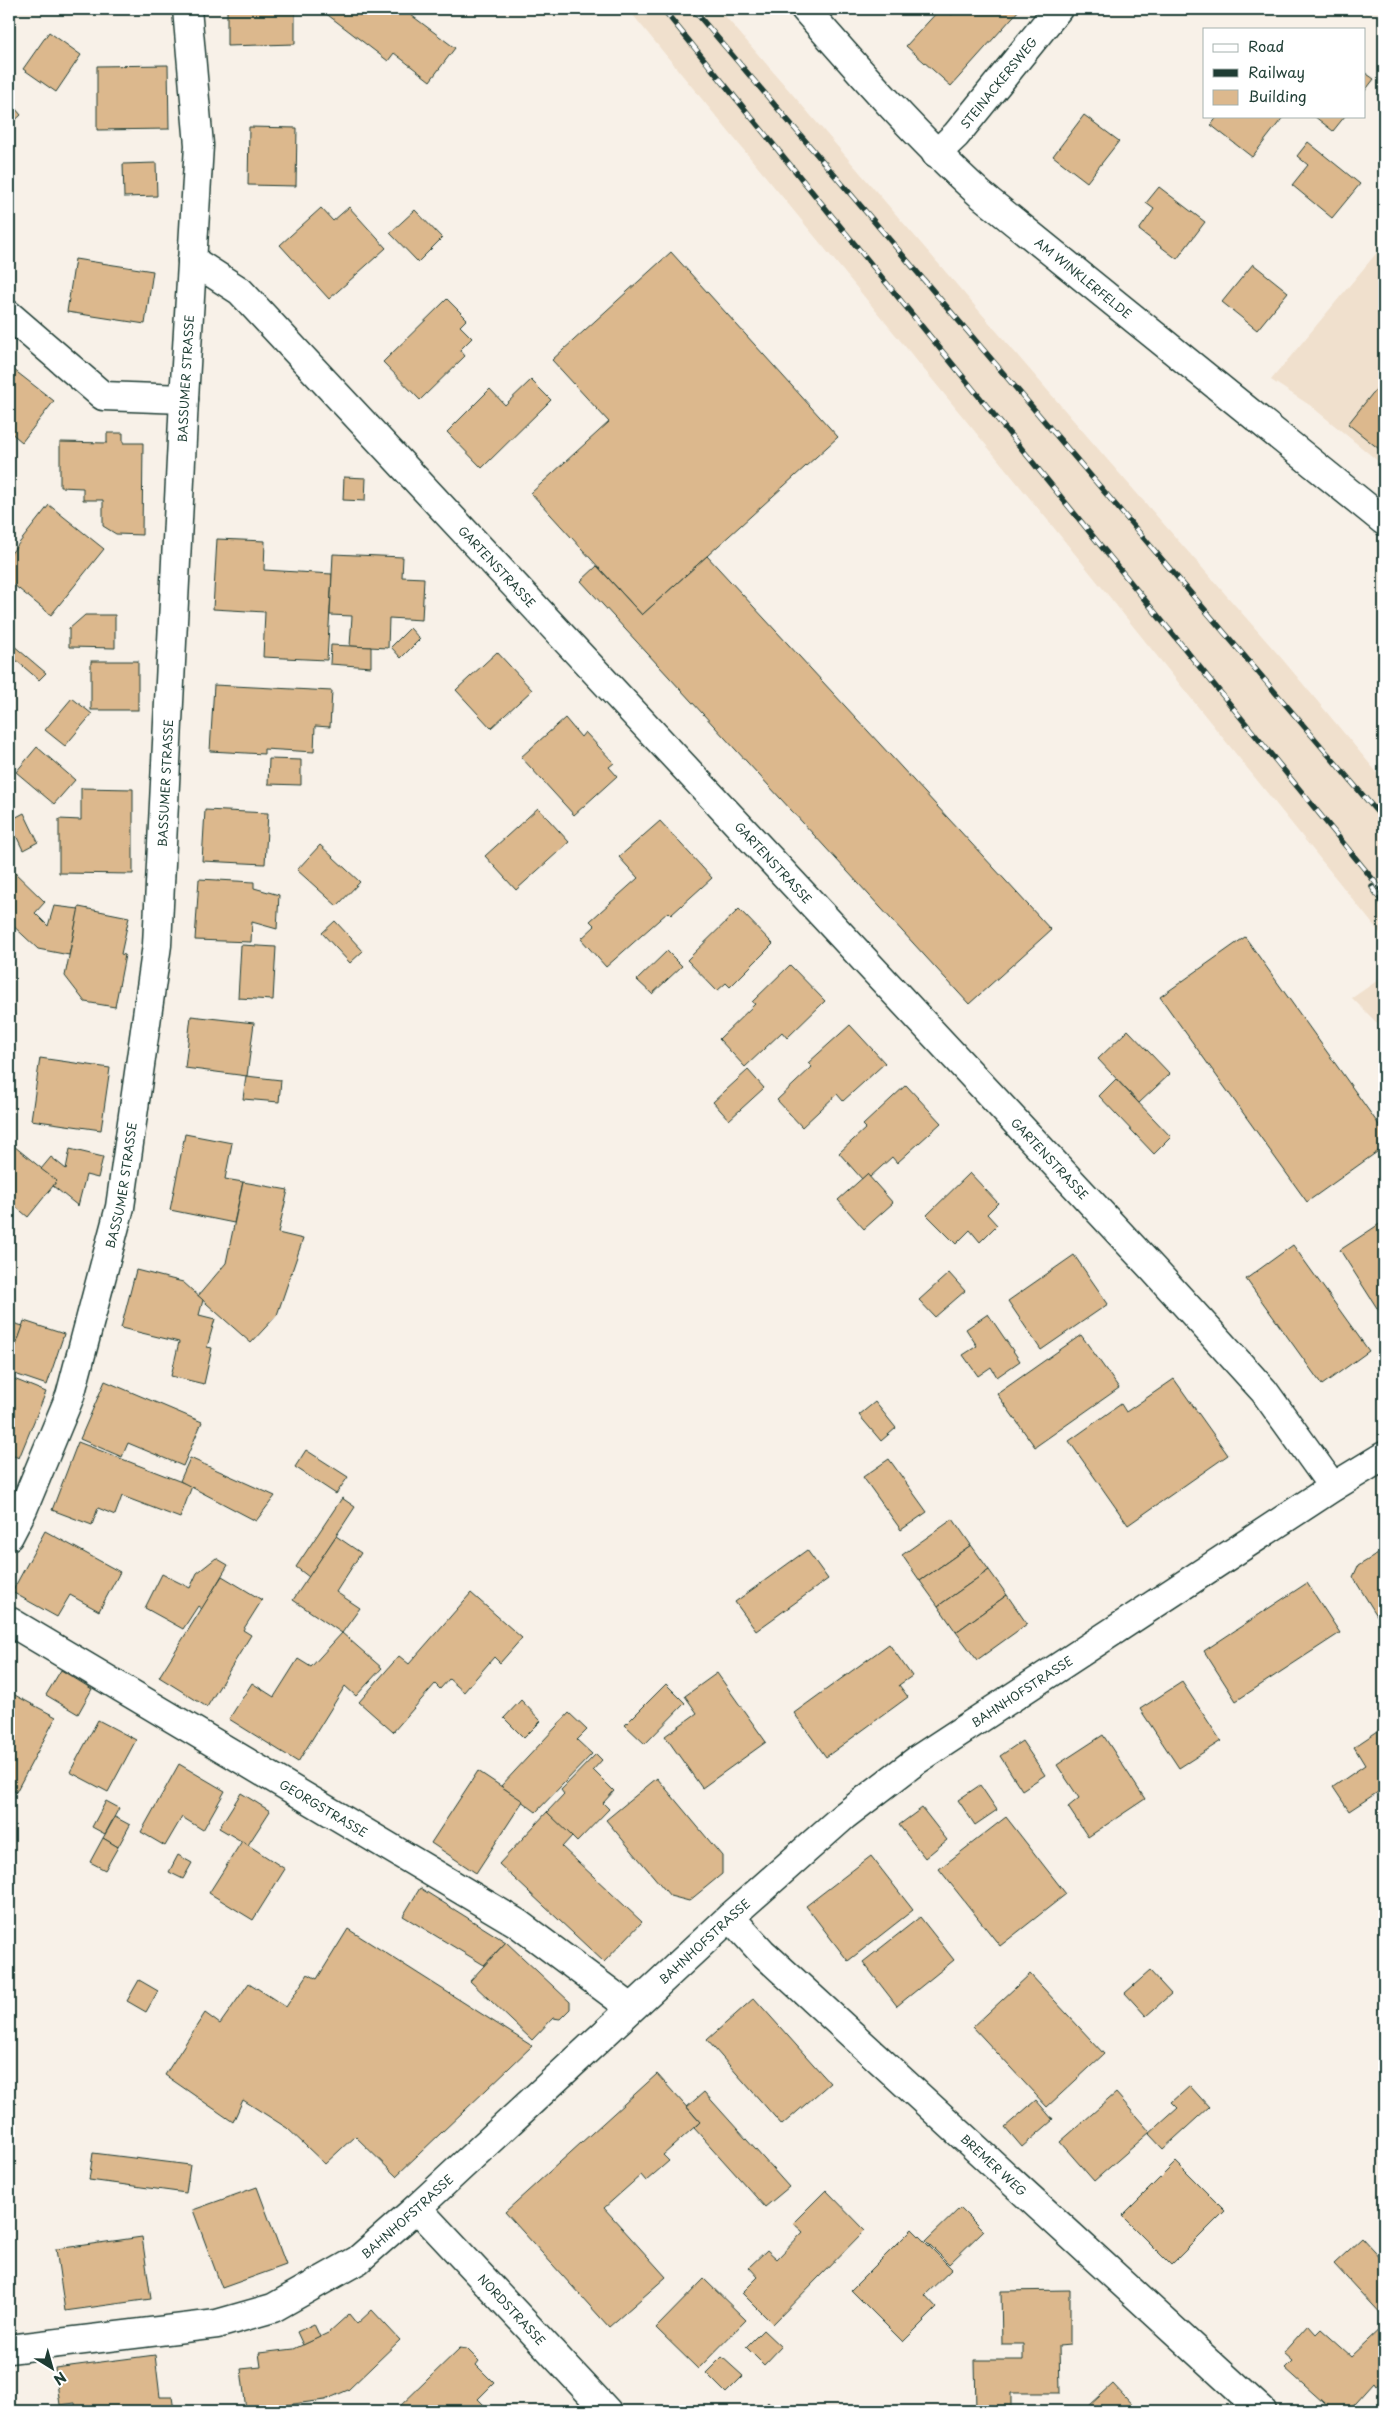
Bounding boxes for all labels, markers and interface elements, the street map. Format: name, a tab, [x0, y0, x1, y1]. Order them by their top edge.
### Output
legend	[1203, 28, 1366, 118]
street label: STEINACKERSWEG	[956, 33, 1041, 132]
text: Road	[1248, 34, 1284, 57]
text: Railway	[1248, 60, 1305, 83]
text: Building	[1248, 84, 1307, 107]
street label: AM WINKLERFELDE	[1031, 233, 1136, 323]
street label: BASSUMER STRASSE	[173, 314, 198, 443]
street label: GARTENSTRASSE	[454, 522, 540, 611]
street label: BASSUMER STRASSE	[153, 718, 177, 847]
street label: GARTENSTRASSE	[731, 818, 816, 907]
street label: GARTENSTRASSE	[1007, 1114, 1093, 1203]
street label: BASSUMER STRASSE	[100, 1121, 141, 1250]
street label: BAHNHOFSTRASSE	[967, 1651, 1077, 1731]
street label: GEORGSTRASSE	[276, 1775, 371, 1841]
street label: BAHNHOFSTRASSE	[655, 1894, 754, 1988]
street label: BREMER WEG	[957, 2130, 1031, 2200]
street label: BAHNHOFSTRASSE	[357, 2170, 457, 2263]
street label: NORDSTRASSE	[474, 2270, 550, 2349]
north arrow	[28, 2342, 78, 2392]
text: N	[49, 2367, 71, 2391]

